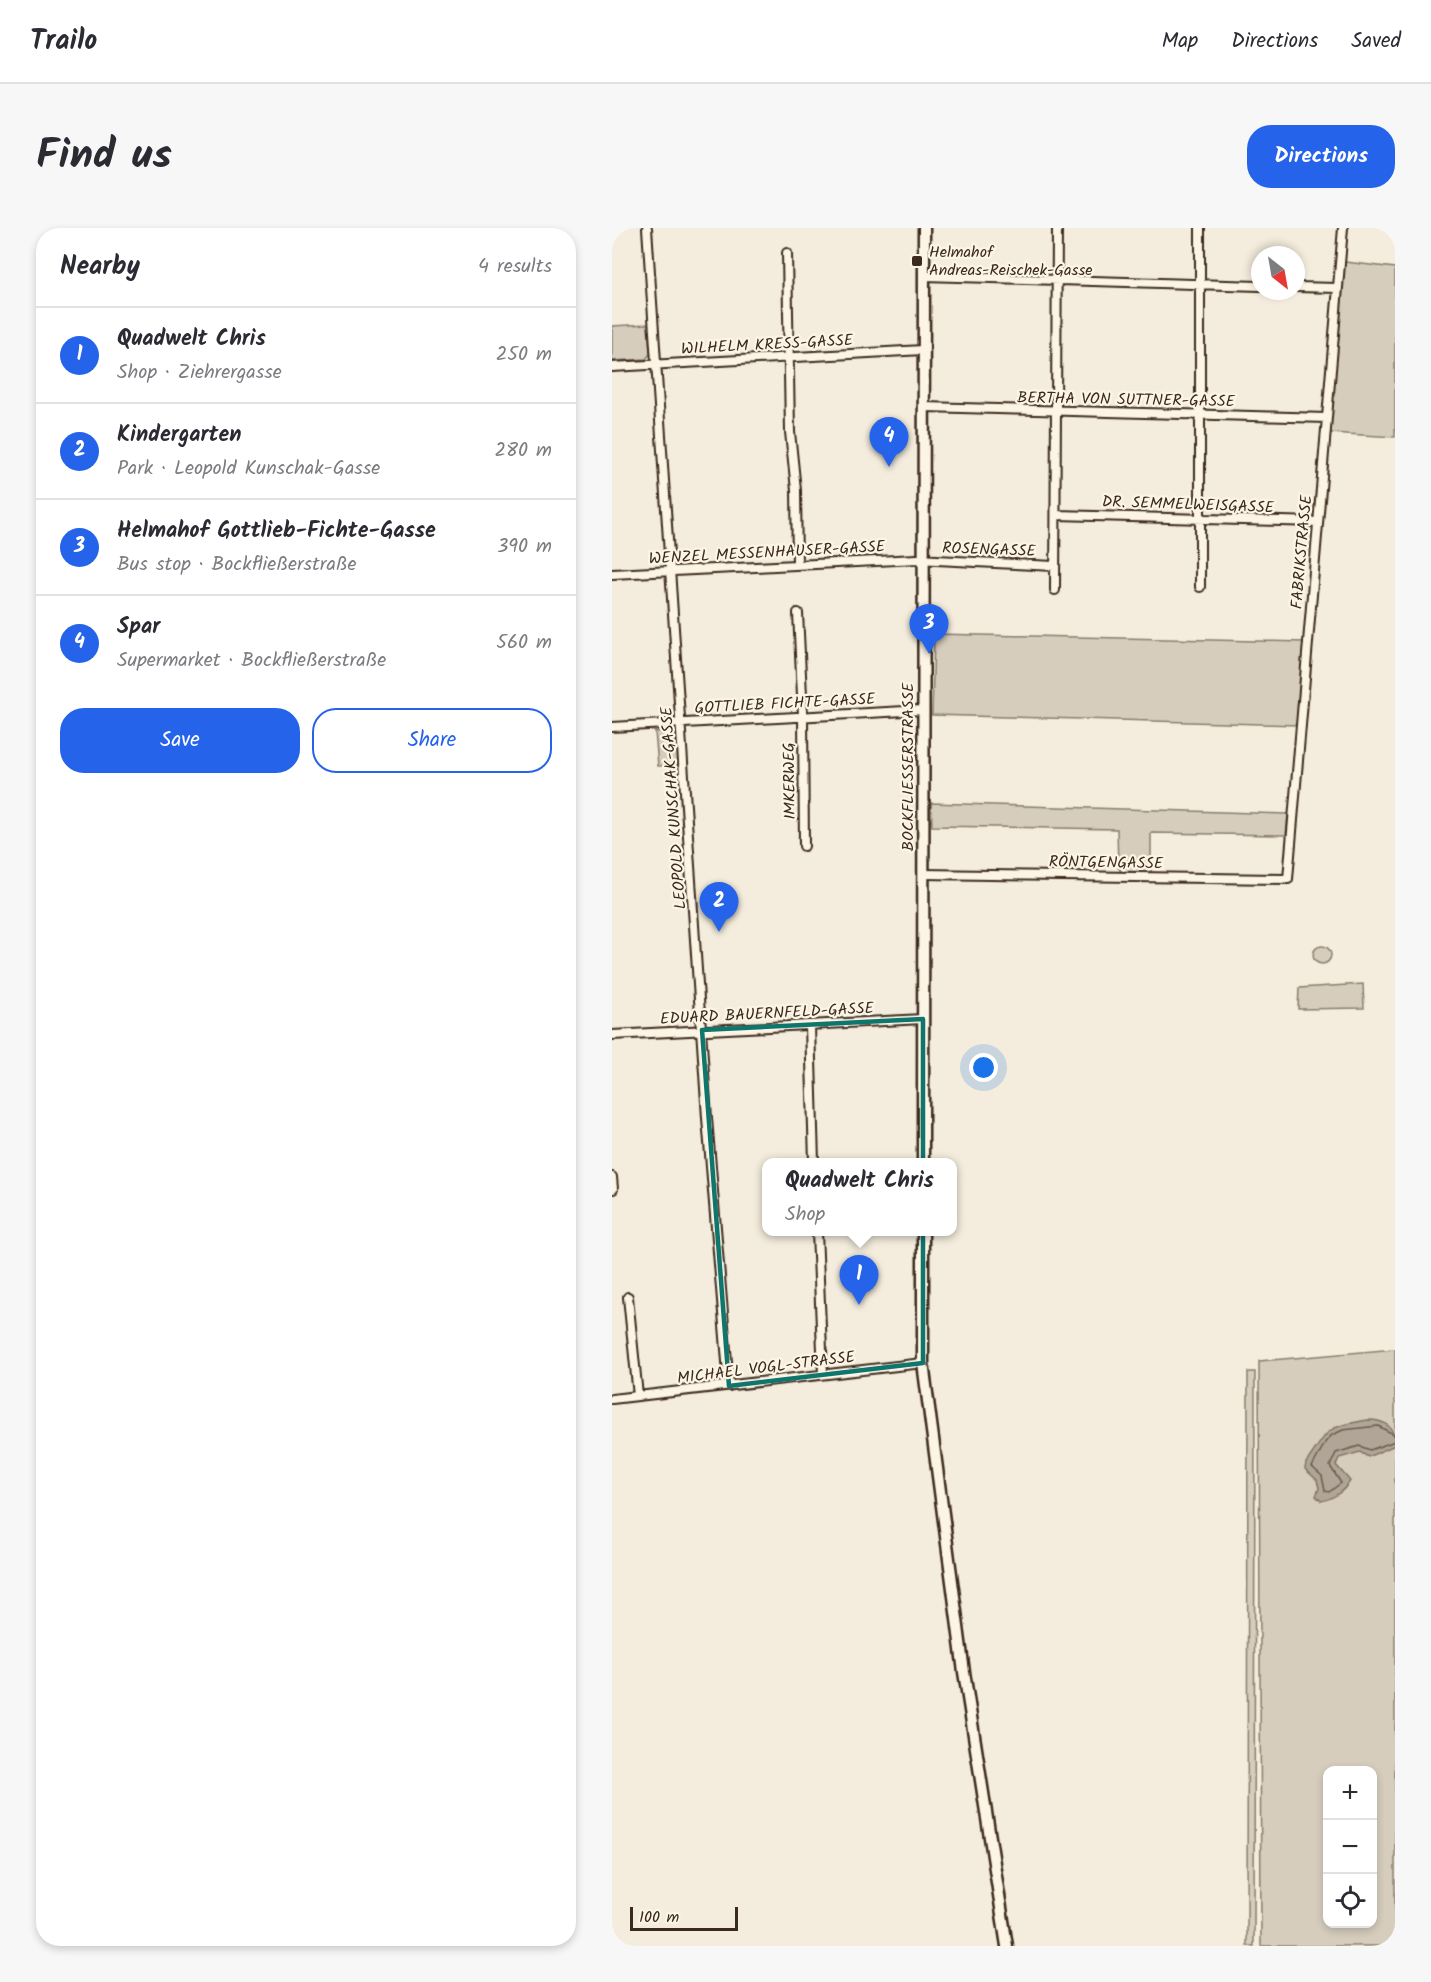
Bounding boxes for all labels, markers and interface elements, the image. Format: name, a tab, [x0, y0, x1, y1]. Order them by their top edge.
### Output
text: Trailo	[30, 19, 97, 64]
text: Map	[1162, 25, 1198, 58]
text: Directions	[1231, 25, 1318, 58]
text: Saved	[1351, 25, 1401, 58]
text: Find us	[36, 123, 172, 190]
button: Directions	[1247, 125, 1395, 188]
place label: Helmahof Andreas-Reischek-Gasse	[929, 240, 1092, 283]
text: Nearby	[60, 246, 140, 288]
north arrow	[1251, 246, 1305, 300]
text: 4 results	[478, 251, 552, 283]
marker: Helmahof Andreas-Reischek-Gasse	[910, 254, 924, 268]
text: Quadwelt Chris	[117, 322, 266, 357]
street label: WILHELM KRESS-GASSE	[680, 328, 854, 362]
text: 1	[76, 339, 83, 371]
text: 250 m	[496, 339, 552, 371]
text: Shop · Ziehrergasse	[117, 357, 282, 389]
street label: BERTHA VON SUTTNER-GASSE	[1017, 386, 1236, 414]
text: Kindergarten	[117, 418, 241, 453]
pin: 4	[870, 418, 908, 467]
text: 2	[74, 435, 85, 467]
text: 280 m	[494, 435, 552, 467]
text: Park · Leopold Kunschak-Gasse	[117, 453, 380, 485]
street label: DR. SEMMELWEISGASSE	[1101, 490, 1275, 521]
street label: FABRIKSTRASSE	[1285, 493, 1319, 610]
text: Helmahof Gottlieb-Fichte-Gasse	[117, 514, 436, 549]
text: 3	[74, 531, 85, 563]
text: 390 m	[497, 531, 552, 563]
street label: WENZEL MESSENHAUSER-GASSE	[648, 534, 886, 572]
street label: ROSENGASSE	[942, 536, 1037, 564]
text: Bus stop · Bockfließerstraße	[117, 549, 357, 581]
pin: 3	[910, 604, 948, 654]
text: Spar	[117, 610, 160, 645]
text: 4	[74, 627, 85, 659]
text: 560 m	[496, 627, 552, 659]
text: Supermarket · Bockfließerstraße	[117, 645, 386, 677]
street label: BOCKFLIESSERSTRASSE	[896, 682, 921, 851]
street label: GOTTLIEB FICHTE-GASSE	[694, 687, 877, 721]
street label: LEOPOLD KUNSCHAK-GASSE	[654, 705, 694, 910]
button: Save	[60, 708, 300, 773]
button: Share	[312, 708, 552, 773]
street label: IMKERWEG	[777, 742, 803, 820]
street label: RÖNTGENGASSE	[1049, 850, 1164, 877]
pin: 2	[700, 882, 738, 932]
street label: EDUARD BAUERNFELD-GASSE	[659, 996, 875, 1032]
your location	[969, 1053, 998, 1082]
popup	[762, 1158, 957, 1236]
text: Quadwelt Chris	[785, 1164, 934, 1199]
text: Shop	[785, 1199, 825, 1231]
pin: 1	[840, 1256, 878, 1305]
street label: MICHAEL VOGL-STRASSE	[676, 1345, 857, 1391]
map controls	[1323, 1766, 1377, 1928]
button: +	[1323, 1766, 1377, 1820]
button: −	[1323, 1820, 1377, 1874]
button: locate	[1323, 1874, 1377, 1928]
scale bar	[630, 1904, 738, 1932]
text: 100 m	[639, 1905, 679, 1930]

